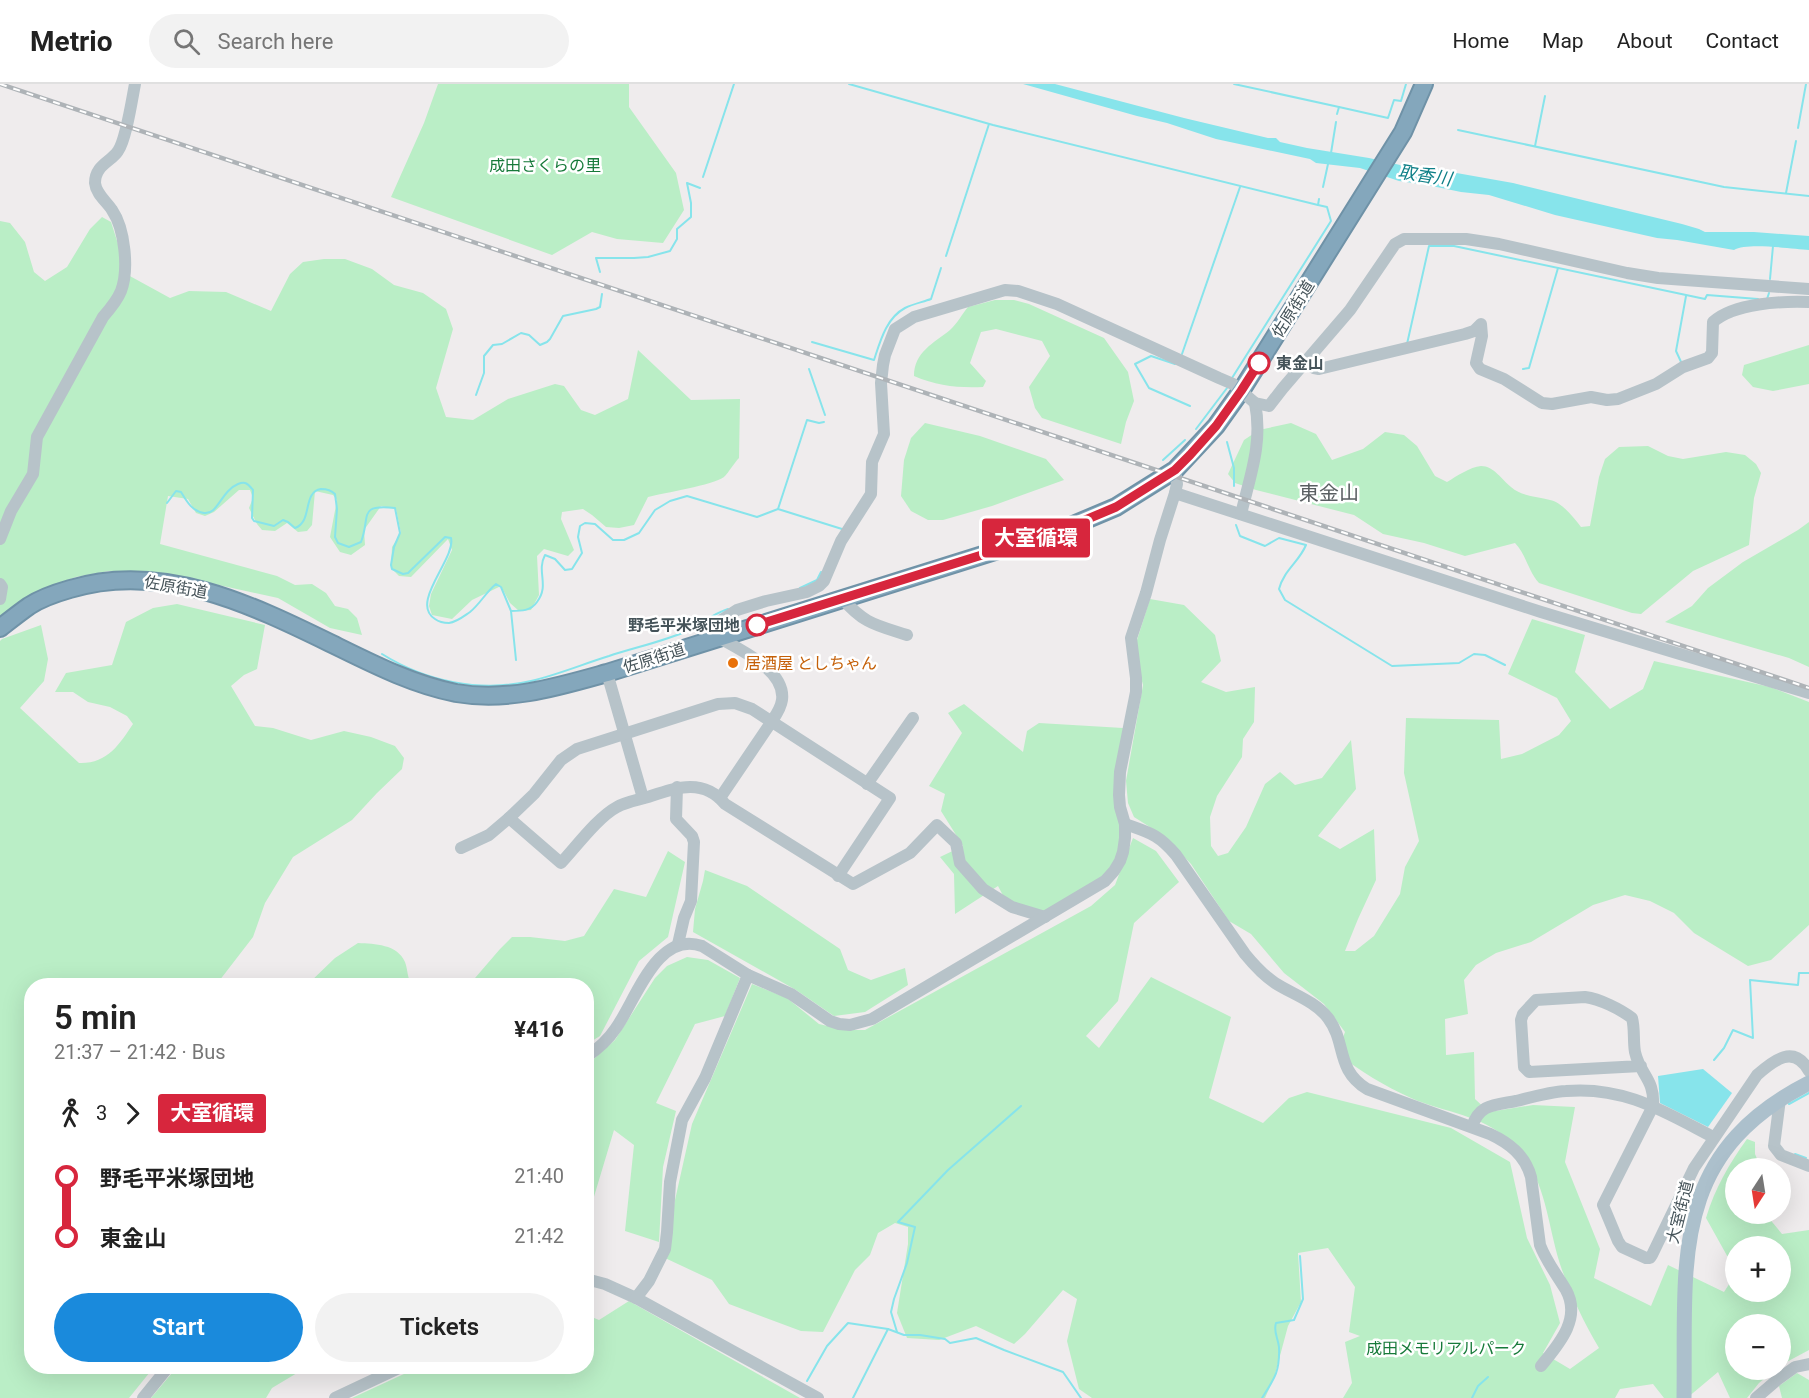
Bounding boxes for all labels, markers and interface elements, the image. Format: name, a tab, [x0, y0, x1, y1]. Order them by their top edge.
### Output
search box	[149, 14, 569, 68]
text: Metrio	[30, 25, 113, 58]
icon: search	[170, 25, 203, 58]
text: Search here	[218, 29, 333, 54]
text: Home	[1453, 29, 1509, 53]
text: Map	[1542, 29, 1584, 53]
text: About	[1617, 29, 1673, 53]
text: Contact	[1706, 29, 1779, 53]
park label: 成田さくらの里	[489, 156, 601, 175]
water label: 取香川	[1397, 160, 1455, 190]
street label: 佐原街道	[1268, 277, 1318, 341]
marker: 東金山	[1248, 352, 1270, 374]
place label: 東金山	[1276, 354, 1324, 373]
district label: 東金山	[1299, 481, 1359, 505]
line badge: 大室循環	[994, 518, 1078, 558]
text: 大室循環	[994, 526, 1078, 550]
street label: 佐原街道	[143, 572, 209, 602]
marker: 野毛平米塚団地	[746, 614, 768, 636]
place label: 野毛平米塚団地	[628, 616, 740, 635]
street label: 佐原街道	[621, 639, 687, 677]
place label: 居酒屋 としちゃん	[745, 654, 877, 673]
marker: 居酒屋 としちゃん	[726, 656, 740, 670]
text: 5 min	[54, 998, 137, 1037]
text: ¥416	[514, 1017, 564, 1042]
text: 21:37 – 21:42 · Bus	[54, 1040, 226, 1064]
icon: walk	[54, 1097, 87, 1130]
icon: forward	[116, 1097, 149, 1130]
text: 3	[96, 1101, 107, 1125]
text: 大室循環	[170, 1101, 254, 1125]
north arrow	[1725, 1158, 1791, 1224]
map controls	[1725, 1158, 1791, 1380]
text: 21:40	[514, 1164, 564, 1188]
text: 野毛平米塚団地	[100, 1166, 254, 1191]
street label: 大室街道	[1663, 1179, 1697, 1245]
text: 21:42	[514, 1224, 564, 1248]
text: 東金山	[100, 1226, 166, 1251]
button: +	[1725, 1236, 1791, 1302]
button: Start	[54, 1293, 303, 1362]
button: Tickets	[315, 1293, 564, 1362]
button: −	[1725, 1314, 1791, 1380]
park label: 成田メモリアルパーク	[1366, 1339, 1526, 1358]

